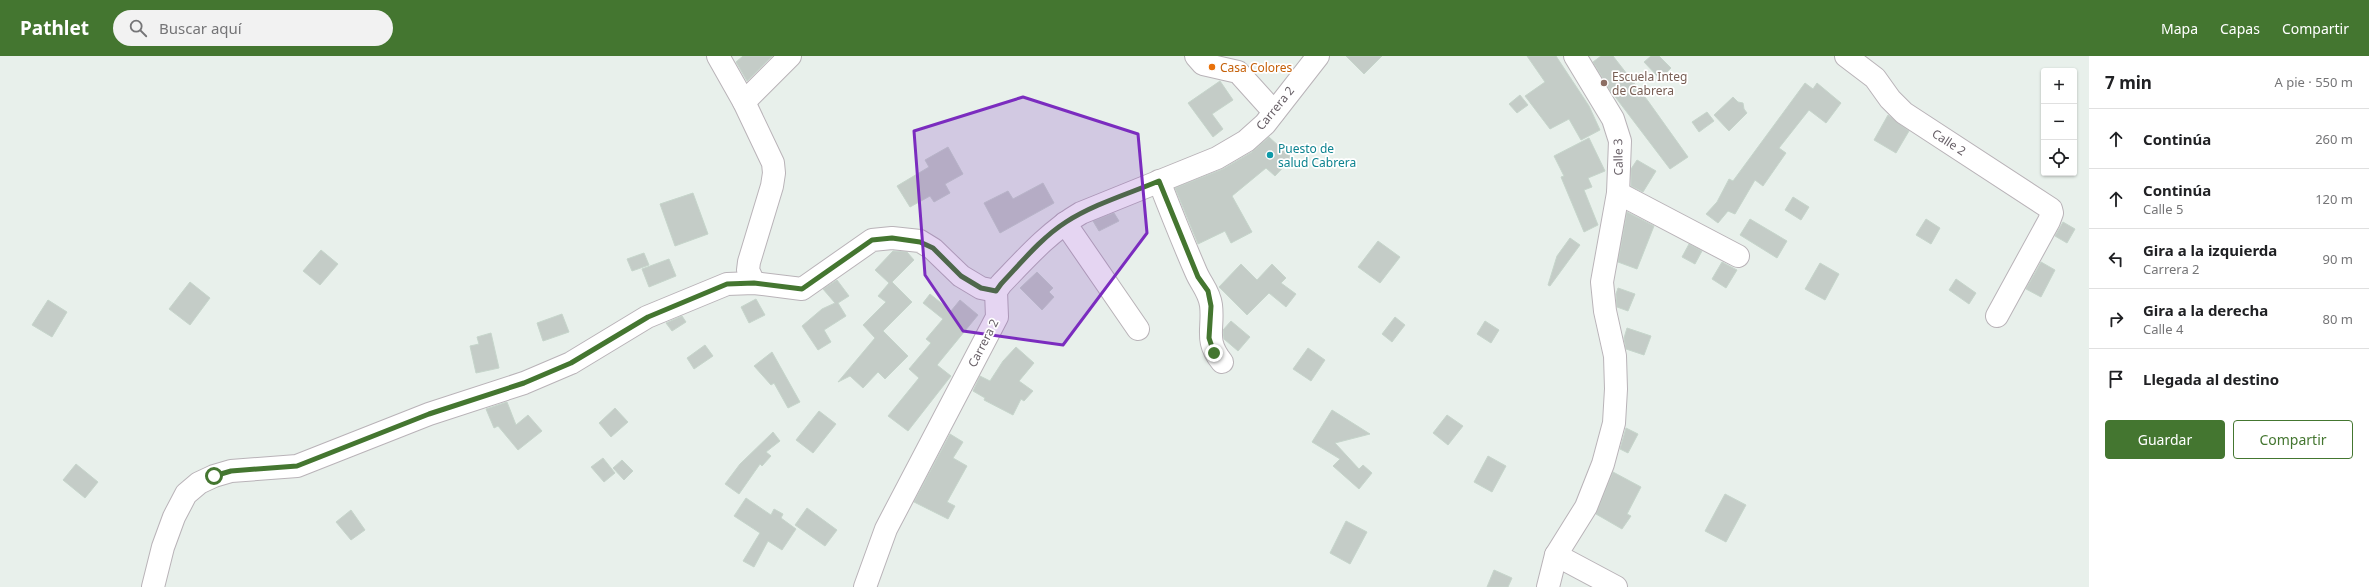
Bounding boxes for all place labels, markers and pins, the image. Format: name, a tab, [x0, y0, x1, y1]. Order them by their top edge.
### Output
place label: Casa Colores	[1220, 59, 1293, 76]
marker: Casa Colores	[1207, 62, 1217, 72]
place label: Escuela Integ de Cabrera	[1612, 68, 1687, 99]
marker: Escuela Integ de Cabrera	[1599, 78, 1609, 88]
place label: Puesto de salud Cabrera	[1278, 140, 1356, 171]
marker: Puesto de salud Cabrera	[1265, 150, 1275, 160]

